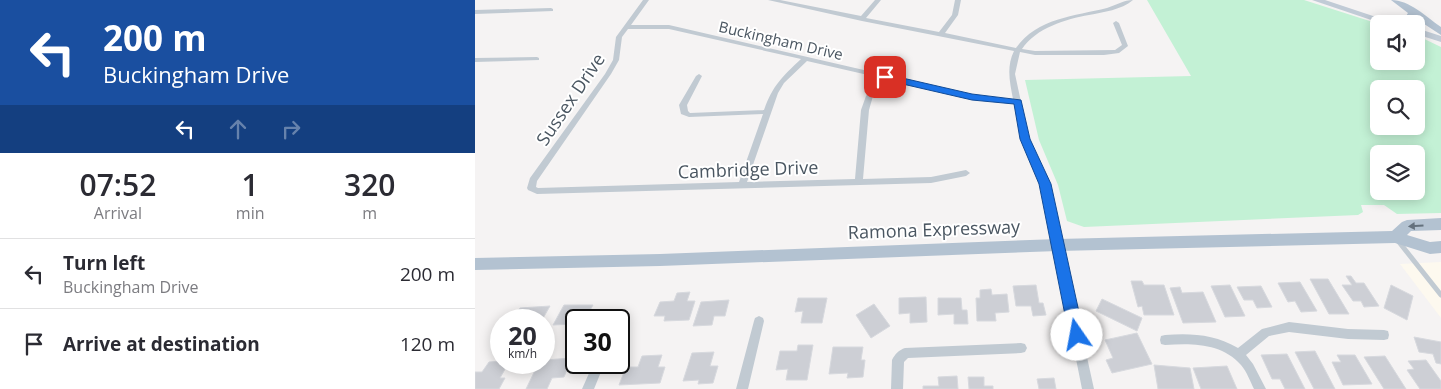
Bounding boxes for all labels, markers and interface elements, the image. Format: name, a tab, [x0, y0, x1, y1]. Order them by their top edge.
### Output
text: 200 m	[103, 14, 207, 61]
map controls	[1370, 15, 1425, 200]
button: sound	[1370, 15, 1425, 70]
street label: Buckingham Drive	[717, 16, 845, 64]
icon: left	[20, 20, 85, 85]
street label: Sussex Drive	[530, 48, 610, 150]
pin	[864, 56, 906, 98]
text: Buckingham Drive	[103, 59, 289, 89]
icon: arrive	[871, 63, 899, 91]
button: search	[1370, 80, 1425, 135]
icon: left	[171, 115, 199, 143]
icon: ahead	[224, 115, 252, 143]
icon: right	[277, 115, 305, 143]
button: layers	[1370, 145, 1425, 200]
street label: Cambridge Drive	[677, 155, 819, 183]
text: 07:52	[80, 164, 156, 205]
text: 1	[242, 164, 259, 205]
text: 320	[344, 164, 395, 205]
text: Arrival	[94, 202, 142, 224]
text: min	[236, 202, 265, 224]
text: m	[362, 202, 377, 224]
street label: Ramona Expressway	[847, 214, 1022, 244]
one-way arrow	[1408, 222, 1424, 230]
text: Turn left	[63, 250, 145, 276]
icon: left	[20, 260, 48, 288]
text: 200 m	[400, 261, 455, 287]
text: Buckingham Drive	[63, 276, 199, 298]
position arrow	[1050, 308, 1102, 360]
speed limit sign: 30	[565, 309, 630, 374]
text: 20	[508, 318, 537, 352]
icon: arrive	[20, 330, 48, 358]
text: Arrive at destination	[63, 331, 260, 357]
text: 120 m	[400, 331, 455, 357]
text: km/h	[508, 345, 537, 362]

